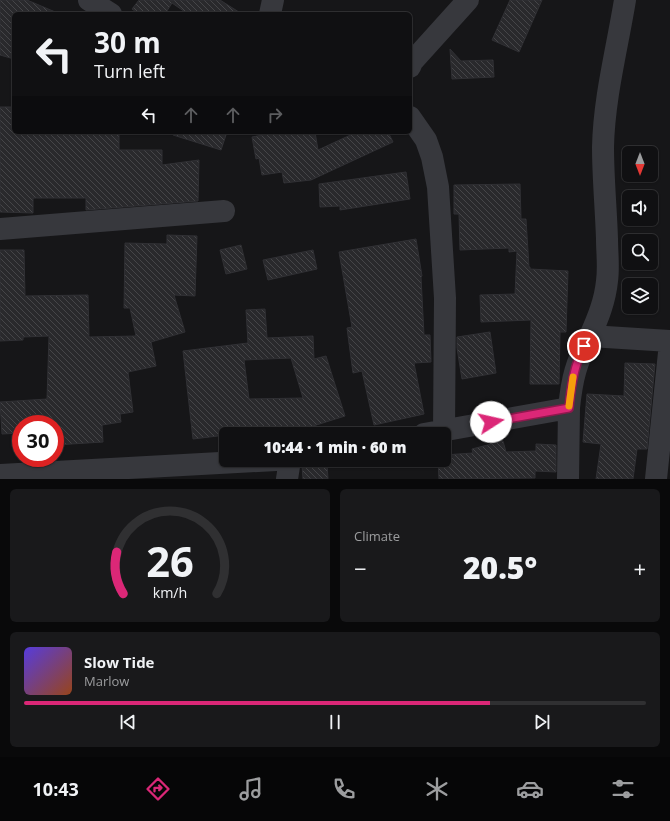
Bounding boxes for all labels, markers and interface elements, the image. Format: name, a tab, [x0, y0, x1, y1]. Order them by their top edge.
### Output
text: 30 m	[94, 23, 161, 61]
icon: left	[28, 28, 80, 80]
text: Turn left	[94, 59, 165, 83]
icon: left	[138, 104, 160, 126]
icon: ahead	[180, 104, 202, 126]
icon: ahead	[222, 104, 244, 126]
icon: right	[264, 104, 286, 126]
north arrow	[622, 146, 658, 182]
map controls	[622, 146, 658, 314]
button: sound	[622, 190, 658, 226]
button: search	[622, 234, 658, 270]
button: layers	[622, 278, 658, 314]
pin	[567, 329, 601, 363]
icon: arrive	[573, 335, 595, 357]
position arrow	[470, 401, 512, 443]
speed limit sign: 30	[12, 415, 64, 467]
text: 10:44 · 1 min · 60 m	[264, 437, 406, 457]
text: Climate	[354, 527, 400, 545]
text: 26	[146, 532, 194, 588]
text: 20.5°	[463, 547, 537, 588]
text: −	[354, 553, 367, 583]
text: +	[633, 553, 646, 583]
text: km/h	[153, 582, 187, 601]
text: Slow Tide	[84, 652, 154, 672]
text: Marlow	[84, 672, 129, 690]
icon: previous	[117, 711, 139, 733]
icon: pause	[324, 711, 346, 733]
icon: next	[531, 711, 553, 733]
icon: directions	[144, 775, 172, 803]
icon: music	[237, 775, 265, 803]
icon: phone	[330, 775, 358, 803]
icon: climate	[423, 775, 451, 803]
icon: car	[516, 775, 544, 803]
icon: filters	[609, 775, 637, 803]
text: 10:43	[33, 777, 79, 801]

